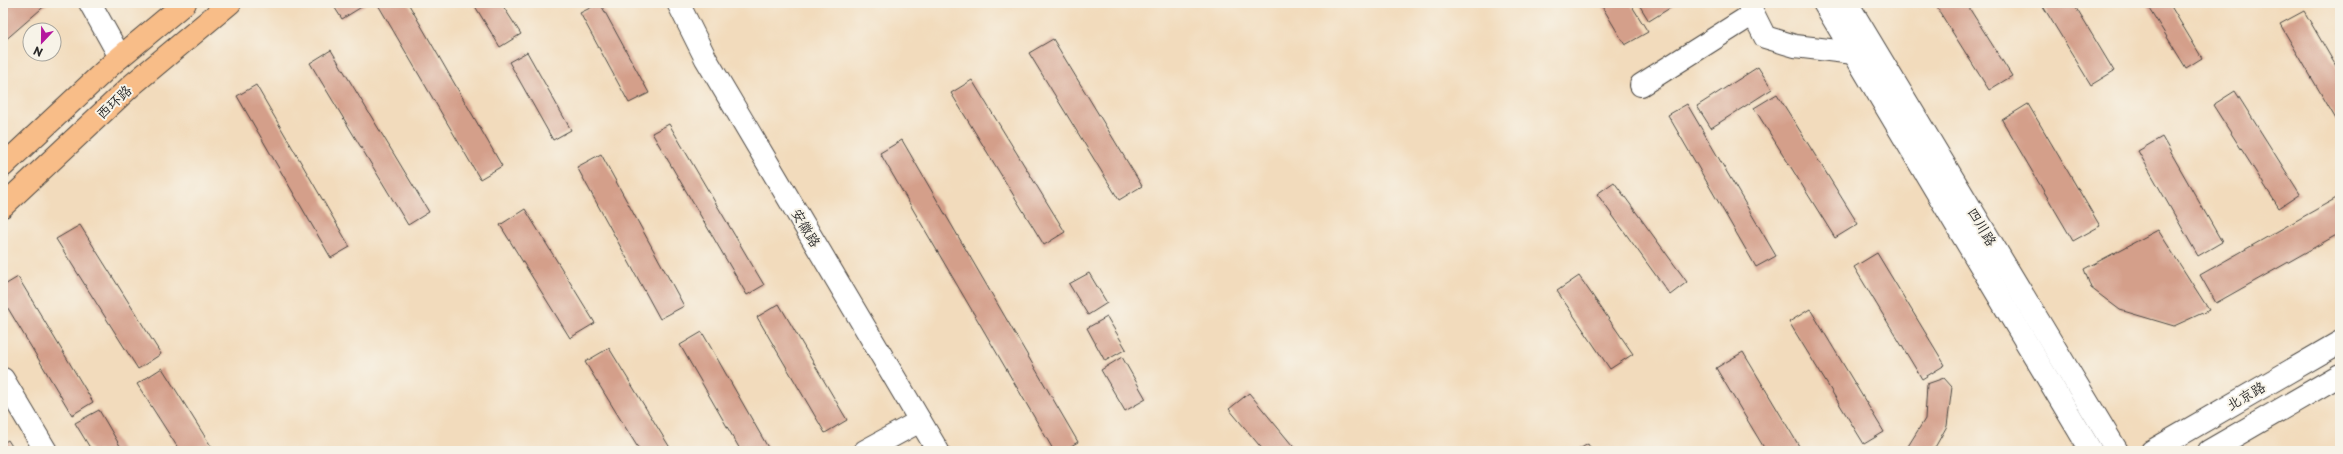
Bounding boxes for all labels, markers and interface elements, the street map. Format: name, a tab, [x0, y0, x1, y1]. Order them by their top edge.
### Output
north arrow	[22, 22, 62, 62]
text: N	[31, 42, 45, 61]
street label: 西环路	[91, 80, 136, 124]
street label: 四川路	[1963, 203, 2002, 250]
street label: 安徽路	[787, 204, 826, 251]
street label: 北京路	[2222, 376, 2269, 415]

